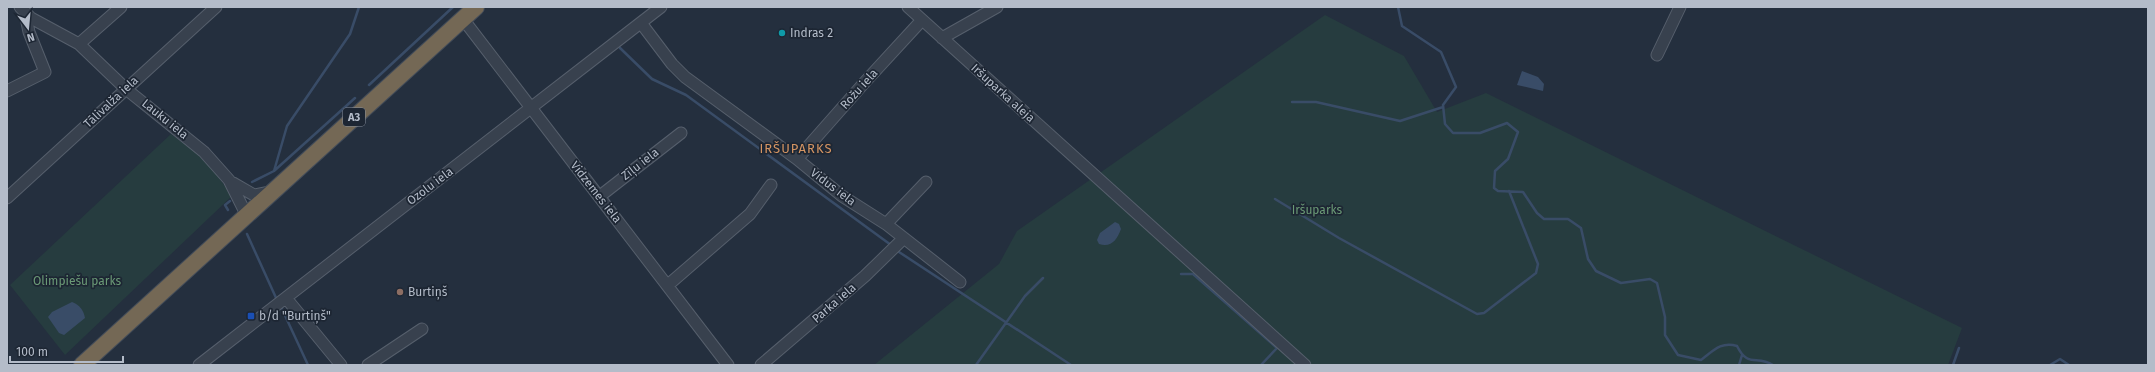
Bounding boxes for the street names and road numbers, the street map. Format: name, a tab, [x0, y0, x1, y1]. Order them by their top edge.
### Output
street label: Iršuparka aleja	[968, 61, 1038, 125]
street label: Rožu iela	[837, 66, 881, 112]
street label: Tālivalža iela	[81, 73, 141, 131]
street label: Lauku iela	[139, 96, 191, 142]
road number: A3	[343, 108, 365, 126]
street label: Zīļu iela	[619, 145, 662, 184]
street label: Vidzemes iela	[568, 158, 624, 226]
street label: Ozolu iela	[404, 164, 456, 208]
street label: Vidus iela	[808, 165, 858, 209]
street label: Parka iela	[809, 280, 859, 326]

